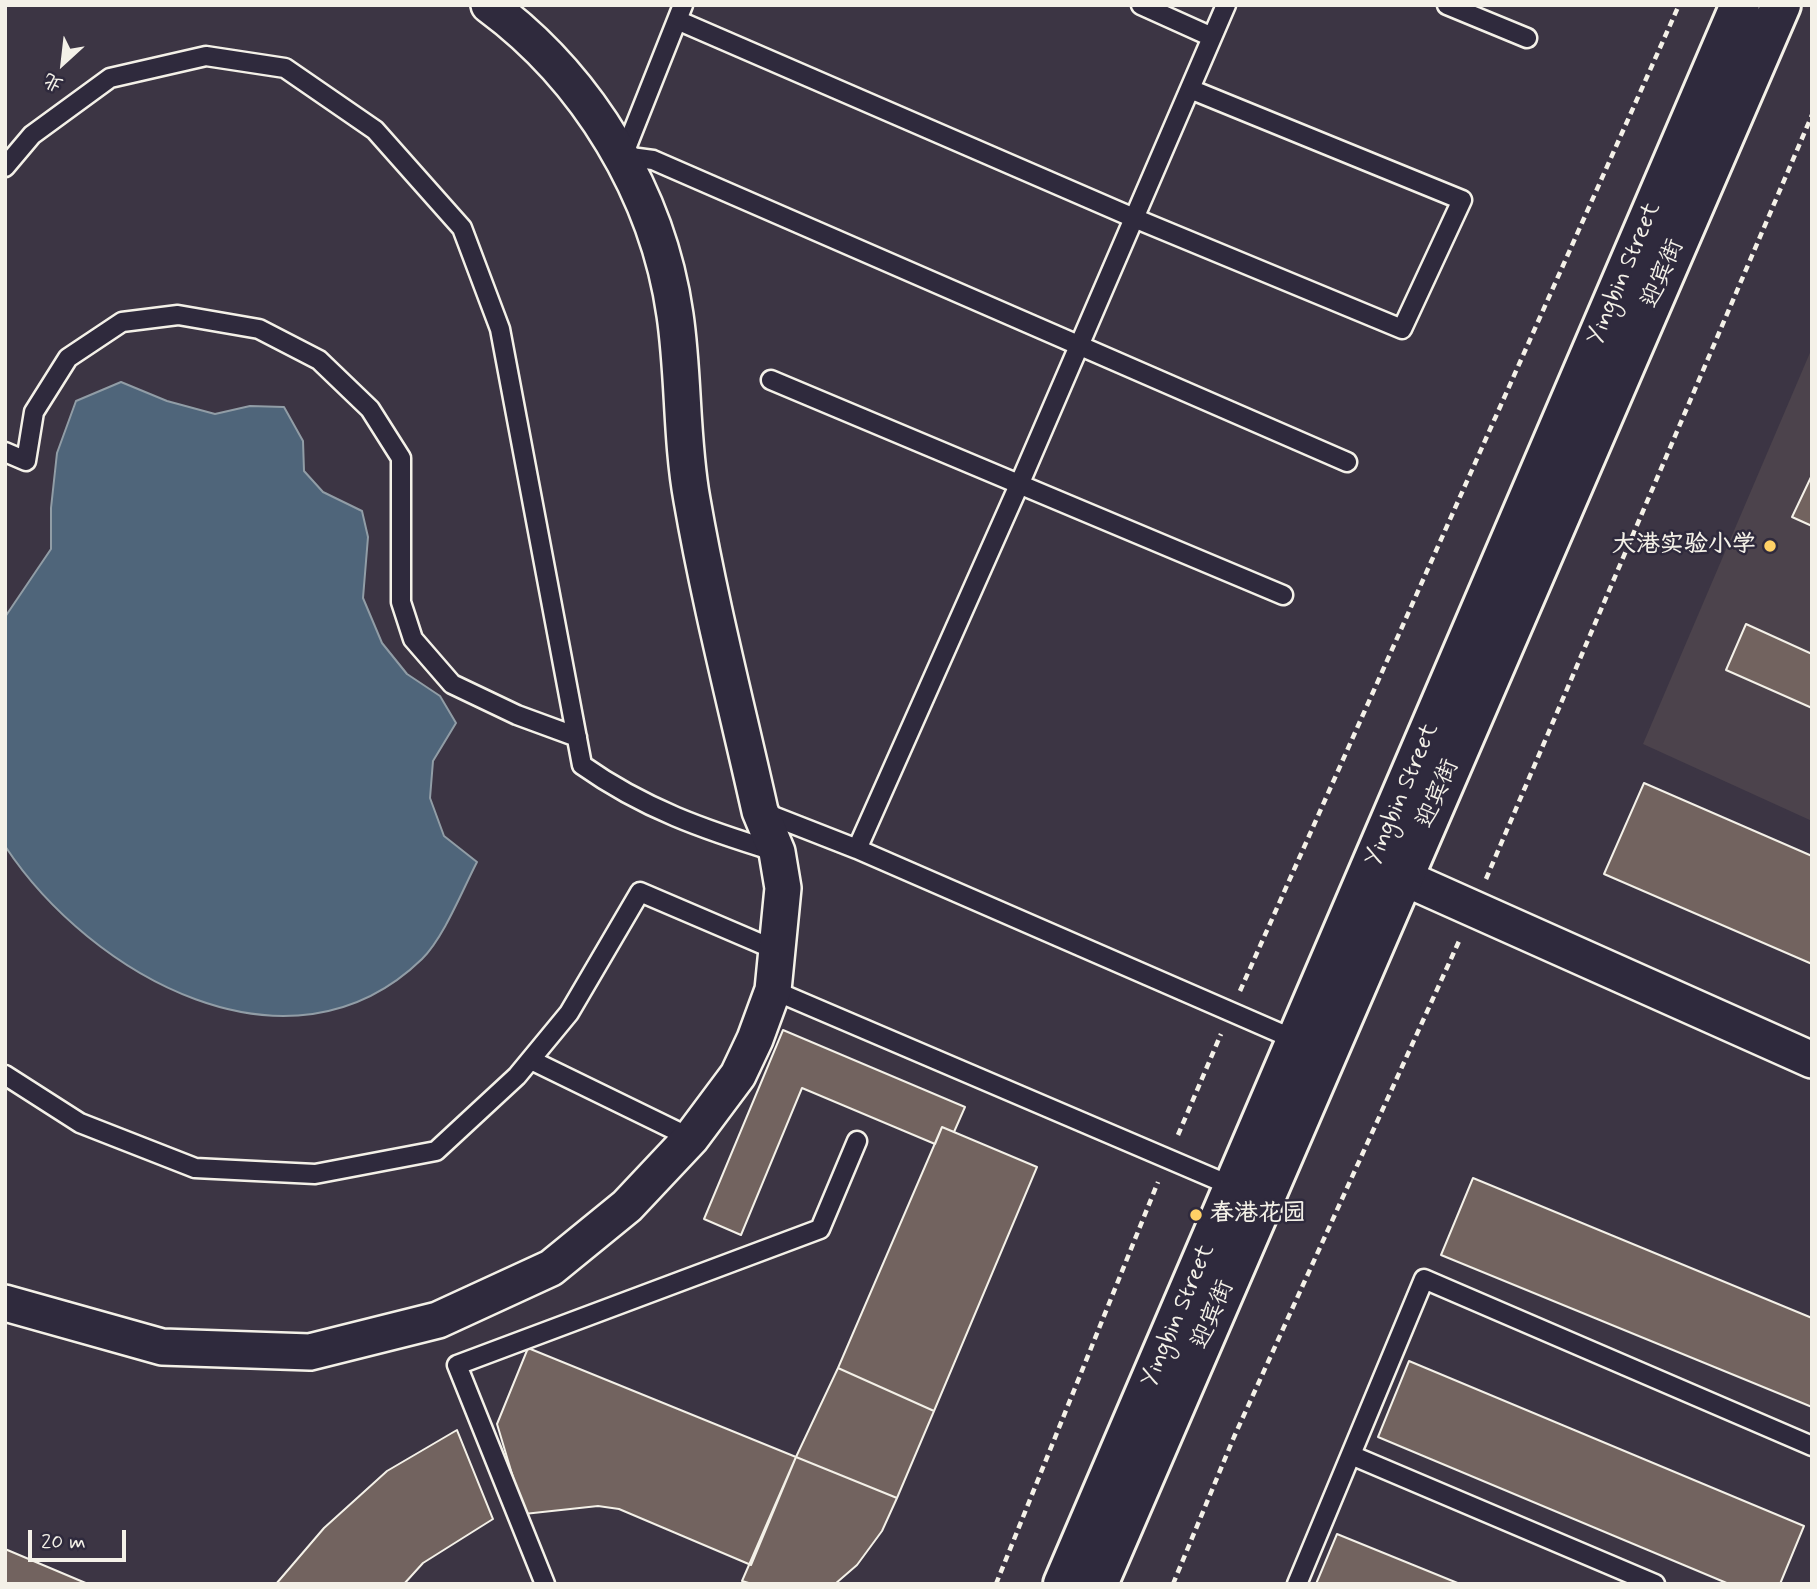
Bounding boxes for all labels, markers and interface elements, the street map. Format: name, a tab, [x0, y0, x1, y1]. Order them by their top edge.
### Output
north arrow	[28, 28, 98, 98]
text: 北	[39, 67, 67, 98]
street label: Yingbin Street	[1582, 198, 1668, 350]
street label: 迎宾街	[1637, 235, 1691, 313]
place label: 大港实验小学	[1612, 532, 1756, 560]
marker: 大港实验小学	[1762, 538, 1778, 554]
street label: Yingbin Street	[1360, 719, 1446, 871]
street label: 迎宾街	[1412, 755, 1466, 833]
place label: 春港花园	[1210, 1201, 1306, 1229]
marker: 春港花园	[1188, 1207, 1204, 1223]
street label: Yingbin Street	[1136, 1240, 1222, 1392]
street label: 迎宾街	[1187, 1276, 1241, 1354]
scale bar	[32, 1516, 130, 1560]
text: 20 m	[41, 1528, 86, 1556]

